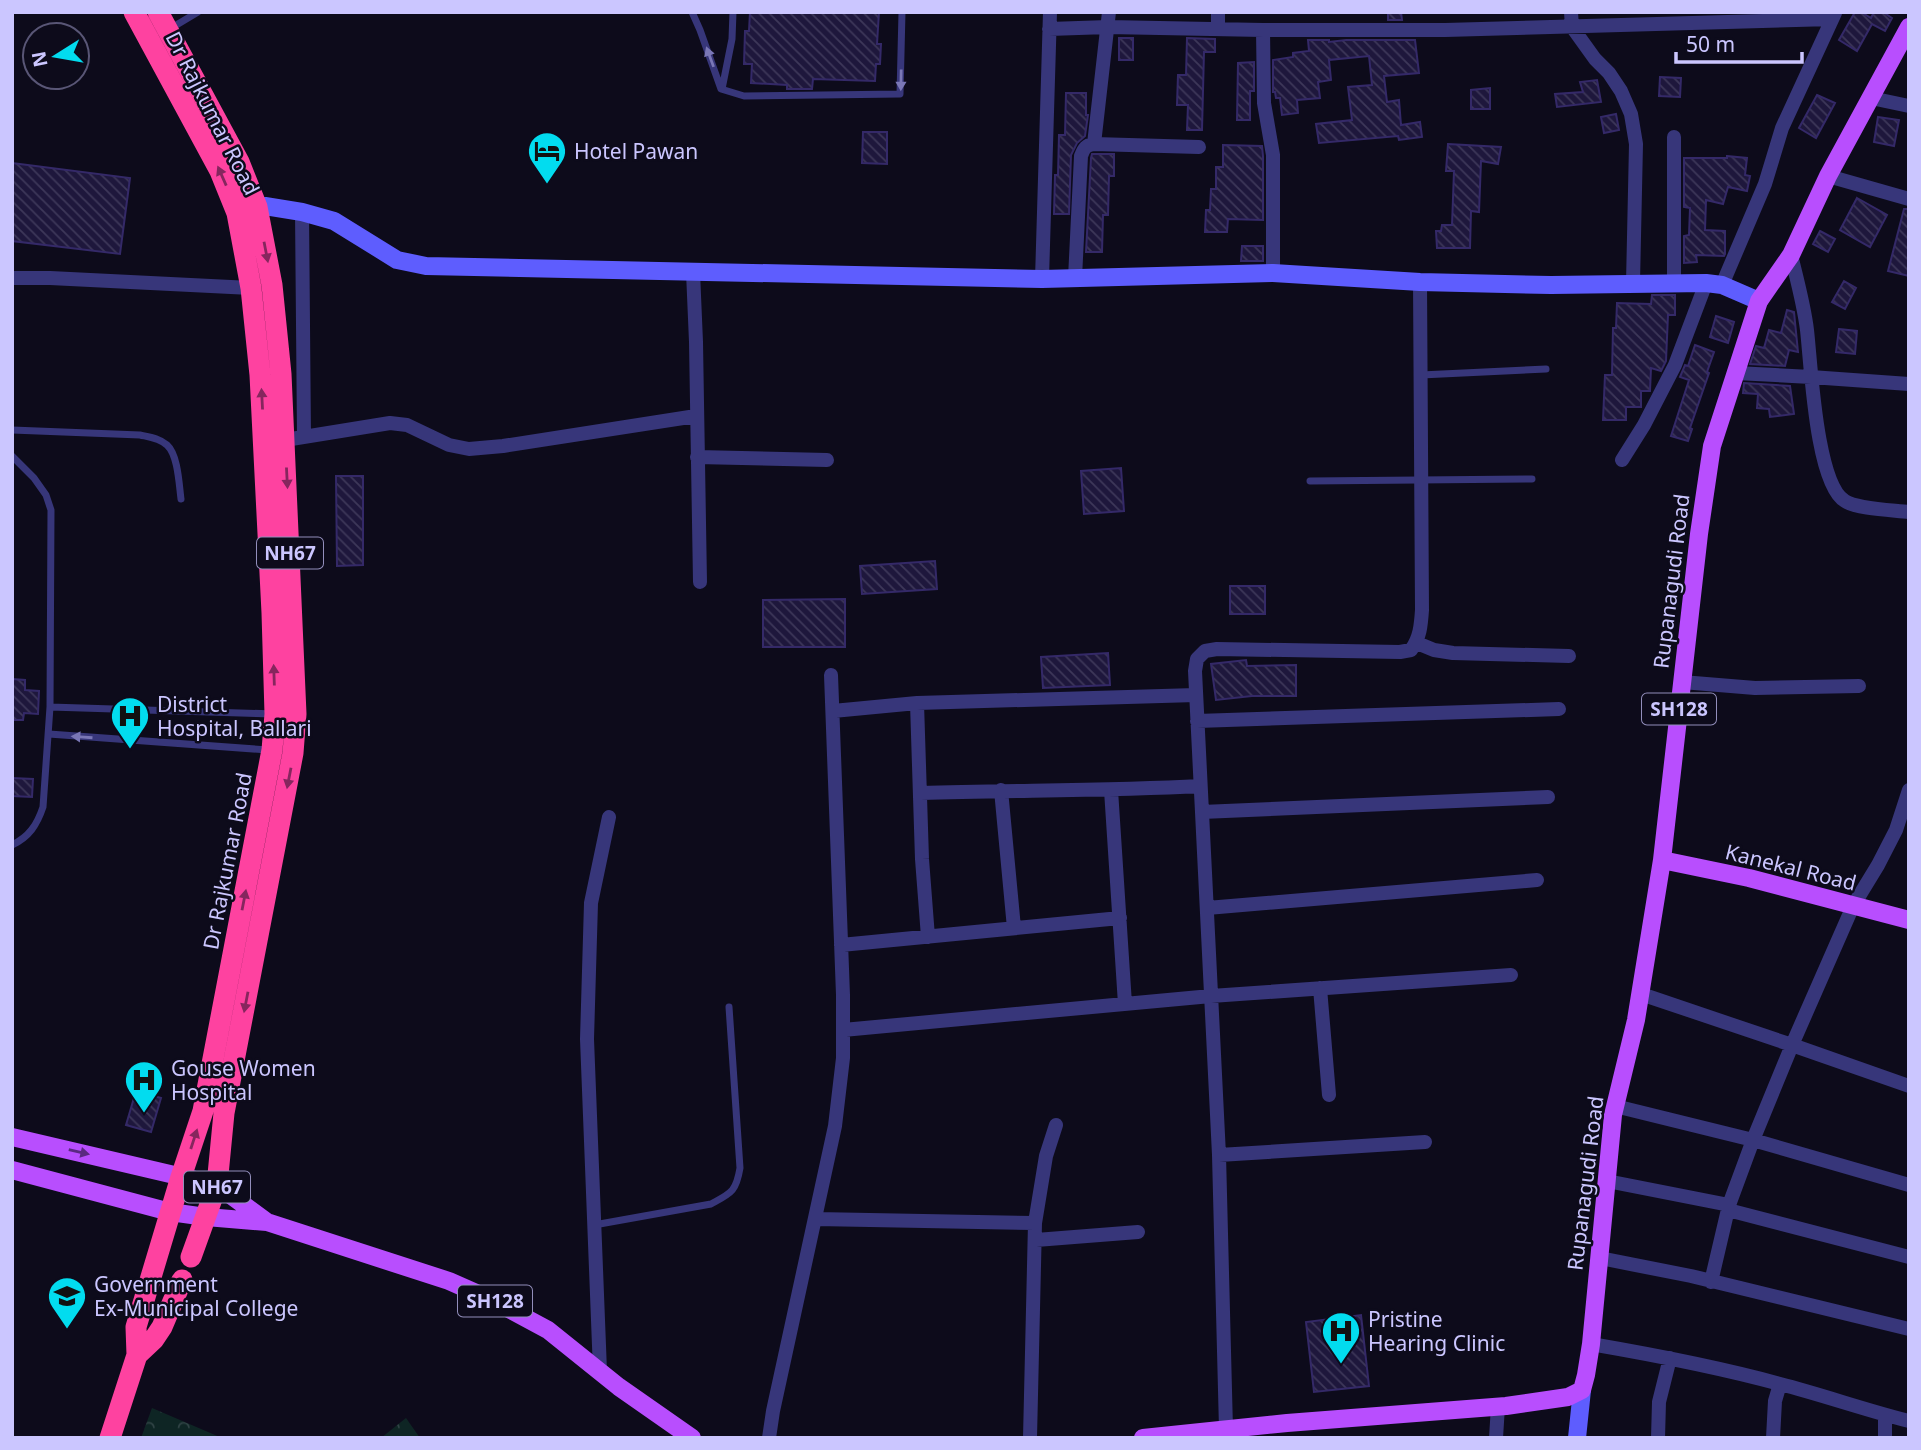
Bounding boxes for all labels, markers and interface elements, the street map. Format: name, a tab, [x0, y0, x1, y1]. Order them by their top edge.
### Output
north arrow	[21, 21, 91, 91]
scale bar	[1676, 21, 1802, 65]
street label: Dr Rajkumar Road	[160, 26, 266, 200]
text: 50 m	[1686, 30, 1735, 58]
one-way arrow	[704, 46, 715, 67]
text: N	[25, 49, 54, 69]
one-way arrow	[895, 70, 906, 92]
hotel icon: Hotel Pawan	[526, 130, 568, 185]
place label: Hotel Pawan	[574, 137, 698, 165]
one-way arrow	[216, 166, 228, 186]
one-way arrow	[260, 241, 271, 263]
one-way arrow	[256, 388, 267, 410]
one-way arrow	[281, 467, 292, 489]
street label: Rupanagudi Road	[1646, 492, 1696, 670]
road number: NH67	[257, 538, 323, 568]
one-way arrow	[268, 664, 279, 686]
place label: District Hospital, Ballari	[157, 690, 312, 742]
road number: SH128	[1642, 694, 1716, 724]
hospital icon: District Hospital, Ballari	[109, 695, 151, 750]
one-way arrow	[71, 731, 93, 742]
one-way arrow	[283, 767, 294, 789]
street label: Dr Rajkumar Road	[196, 770, 258, 952]
street label: Kanekal Road	[1723, 837, 1859, 897]
one-way arrow	[239, 889, 250, 911]
one-way arrow	[241, 991, 252, 1013]
place label: Gouse Women Hospital	[171, 1054, 316, 1106]
hospital icon: Gouse Women Hospital	[123, 1059, 165, 1114]
street label: Rupanagudi Road	[1560, 1094, 1610, 1272]
one-way arrow	[189, 1128, 199, 1149]
one-way arrow	[68, 1147, 90, 1158]
road number: NH67	[184, 1172, 250, 1203]
place label: Government Ex-Municipal College	[94, 1270, 298, 1322]
school or university icon: Government Ex-Municipal College	[46, 1275, 88, 1330]
road number: SH128	[458, 1286, 532, 1316]
place label: Pristine Hearing Clinic	[1368, 1305, 1505, 1357]
hospital icon: Pristine Hearing Clinic	[1320, 1310, 1362, 1365]

